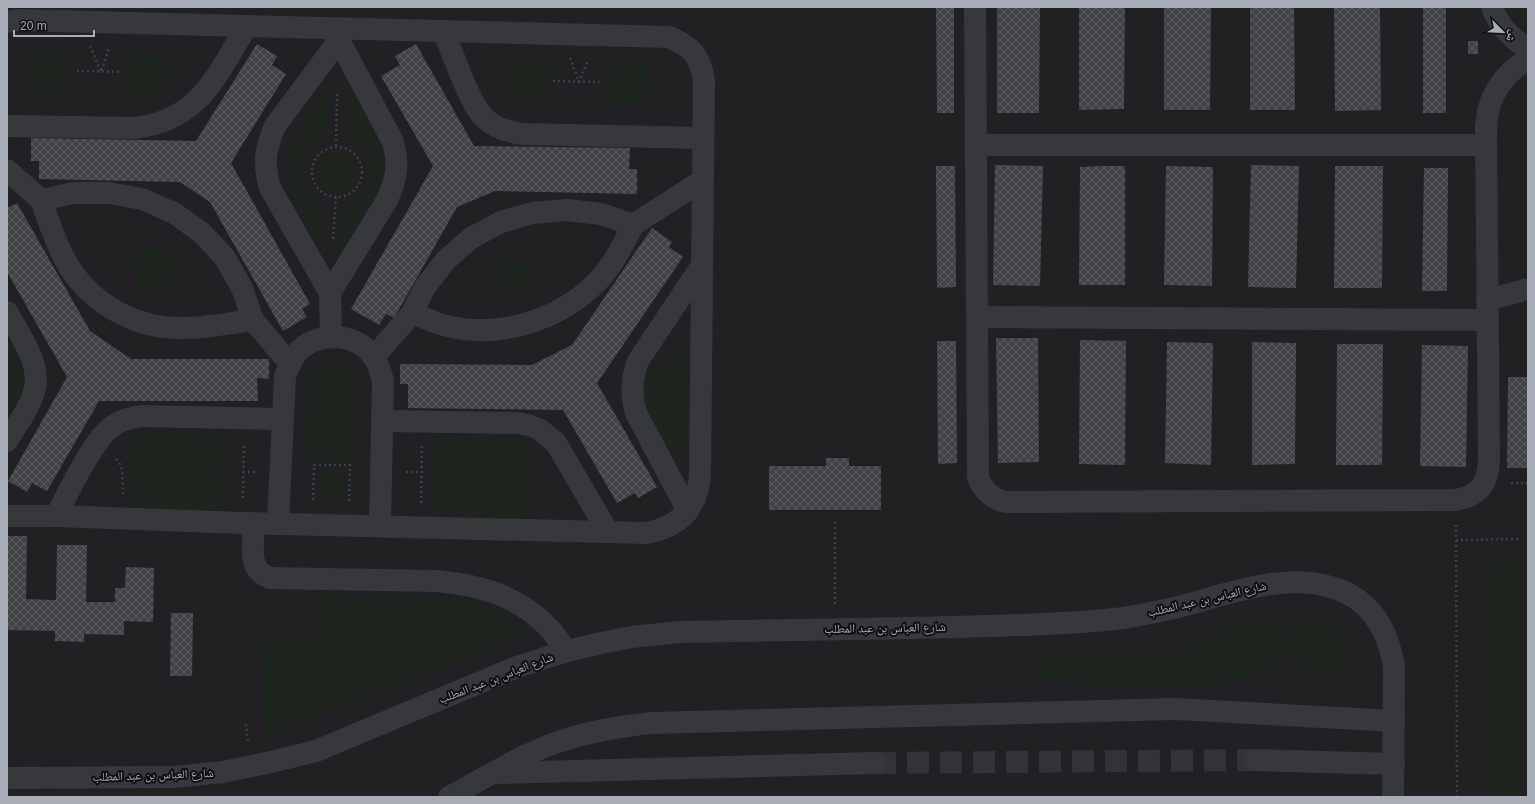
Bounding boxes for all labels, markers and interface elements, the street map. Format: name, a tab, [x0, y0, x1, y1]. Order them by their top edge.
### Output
scale bar	[14, 12, 94, 38]
north arrow	[1483, 12, 1523, 52]
text: 20 m	[20, 19, 47, 33]
text: ش	[1502, 27, 1520, 44]
street label: شارع العباس بن عبد المطلب	[1146, 578, 1268, 620]
street label: شارع العباس بن عبد المطلب	[824, 620, 946, 637]
street label: شارع العباس بن عبد المطلب	[437, 650, 556, 707]
street label: شارع العباس بن عبد المطلب	[92, 766, 214, 785]

